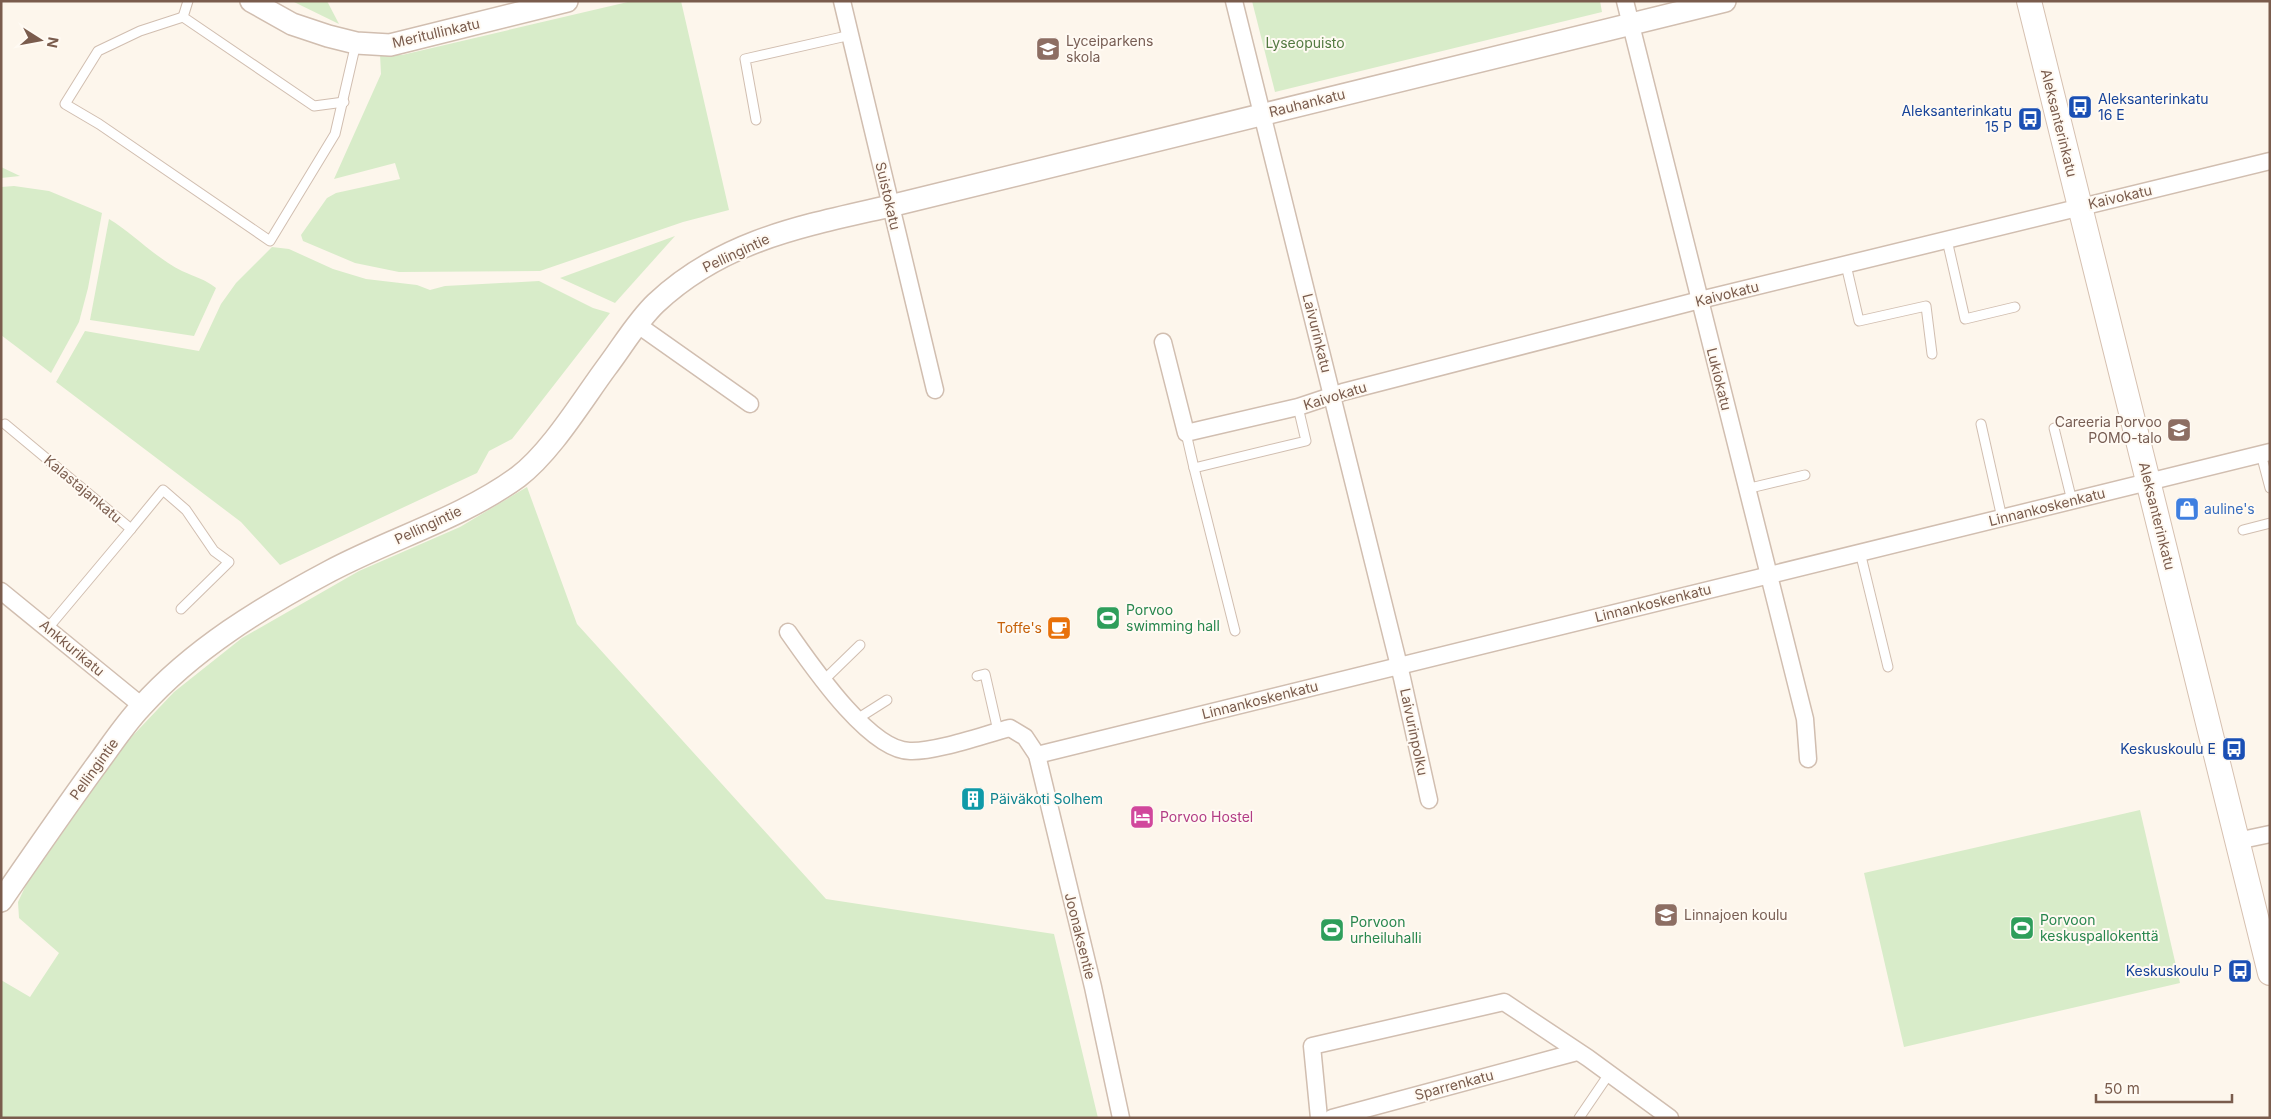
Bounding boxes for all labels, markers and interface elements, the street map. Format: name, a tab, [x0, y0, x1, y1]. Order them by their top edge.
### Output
street label: Meritullinkatu	[390, 14, 481, 51]
north arrow	[15, 15, 65, 65]
place label: Lyceiparkens skola	[1066, 32, 1153, 65]
park label: Lyseopuisto	[1265, 34, 1345, 51]
text: N	[44, 36, 63, 49]
school or university icon: Lyceiparkens skola	[1035, 36, 1061, 62]
street label: Aleksanterinkatu	[2038, 67, 2081, 179]
street label: Rauhankatu	[1267, 85, 1347, 120]
place label: Aleksanterinkatu 16 E	[2098, 90, 2209, 123]
bus stop icon: Aleksanterinkatu 16 E	[2067, 94, 2093, 120]
place label: Aleksanterinkatu 15 P	[1901, 102, 2012, 135]
bus stop icon: Aleksanterinkatu 15 P	[2017, 106, 2043, 132]
street label: Suistokatu	[872, 160, 905, 232]
street label: Kaivokatu	[2086, 181, 2153, 212]
street label: Pellingintie	[700, 230, 772, 275]
street label: Kaivokatu	[1693, 277, 1761, 310]
street label: Laivurinkatu	[1299, 292, 1336, 374]
street label: Lukiokatu	[1703, 346, 1735, 412]
street label: Kaivokatu	[1301, 378, 1368, 413]
place label: Careeria Porvoo POMO-talo	[2055, 413, 2162, 446]
school or university icon: Careeria Porvoo POMO-talo	[2166, 417, 2192, 443]
street label: Kalastajankatu	[41, 451, 126, 526]
street label: Aleksanterinkatu	[2136, 460, 2179, 572]
street label: Linnankoskenkatu	[1987, 484, 2107, 529]
shop icon: auline's	[2174, 496, 2200, 522]
place label: auline's	[2204, 500, 2255, 517]
street label: Pellingintie	[392, 502, 464, 547]
street label: Linnankoskenkatu	[1593, 580, 1713, 625]
place label: Porvoo swimming hall	[1126, 601, 1220, 634]
sports icon: Porvoo swimming hall	[1095, 605, 1121, 631]
cafe icon: Toffe's	[1046, 615, 1072, 641]
street label: Ankkurikatu	[37, 616, 108, 679]
place label: Toffe's	[997, 619, 1042, 636]
street label: Linnankoskenkatu	[1200, 677, 1320, 722]
street label: Laivurinpolku	[1397, 687, 1432, 777]
street label: Pellingintie	[66, 735, 122, 803]
bus stop icon: Keskuskoulu E	[2221, 736, 2247, 762]
place label: Keskuskoulu E	[2120, 740, 2216, 757]
building icon: Päiväkoti Solhem	[960, 786, 986, 812]
place label: Päiväkoti Solhem	[990, 790, 1103, 807]
hotel icon: Porvoo Hostel	[1129, 804, 1155, 830]
place label: Porvoo Hostel	[1160, 808, 1253, 825]
street label: Joonaksentie	[1062, 891, 1099, 981]
school or university icon: Linnajoen koulu	[1653, 902, 1679, 928]
place label: Linnajoen koulu	[1684, 906, 1788, 923]
place label: Porvoon keskuspallokenttä	[2040, 911, 2159, 944]
place label: Porvoon urheiluhalli	[1350, 913, 1422, 946]
sports icon: Porvoon keskuspallokenttä	[2009, 915, 2035, 941]
sports icon: Porvoon urheiluhalli	[1319, 917, 1345, 943]
bus stop icon: Keskuskoulu P	[2227, 958, 2253, 984]
place label: Keskuskoulu P	[2126, 962, 2222, 979]
street label: Sparrenkatu	[1413, 1066, 1495, 1103]
scale bar	[2096, 1072, 2232, 1104]
text: 50 m	[2104, 1079, 2140, 1098]

